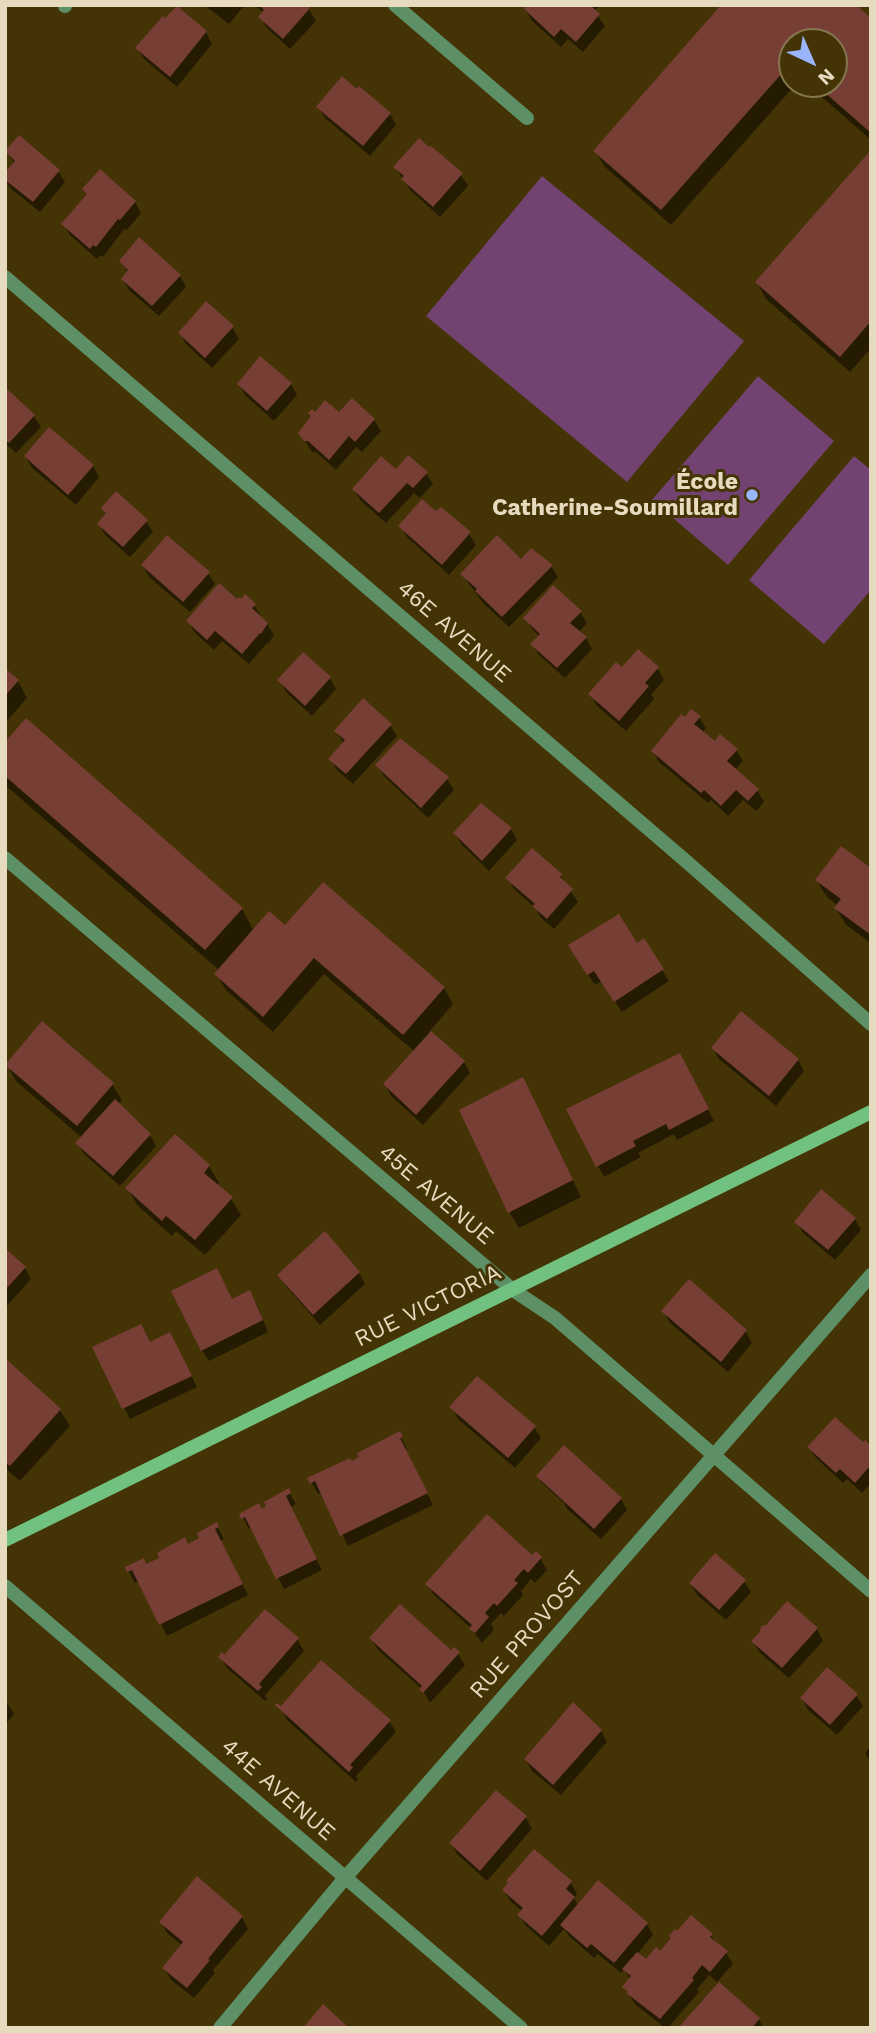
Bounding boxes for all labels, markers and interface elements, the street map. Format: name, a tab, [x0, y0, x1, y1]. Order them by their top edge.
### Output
north arrow	[778, 28, 848, 98]
text: N	[813, 64, 840, 90]
place label: École Catherine-Soumillard	[492, 468, 738, 522]
marker: École Catherine-Soumillard	[744, 487, 760, 503]
street label: 46E AVENUE	[391, 575, 517, 689]
street label: 45E AVENUE	[373, 1139, 499, 1251]
street label: RUE VICTORIA	[350, 1259, 506, 1353]
street label: RUE PROVOST	[464, 1566, 590, 1704]
street label: 44E AVENUE	[215, 1733, 341, 1847]

